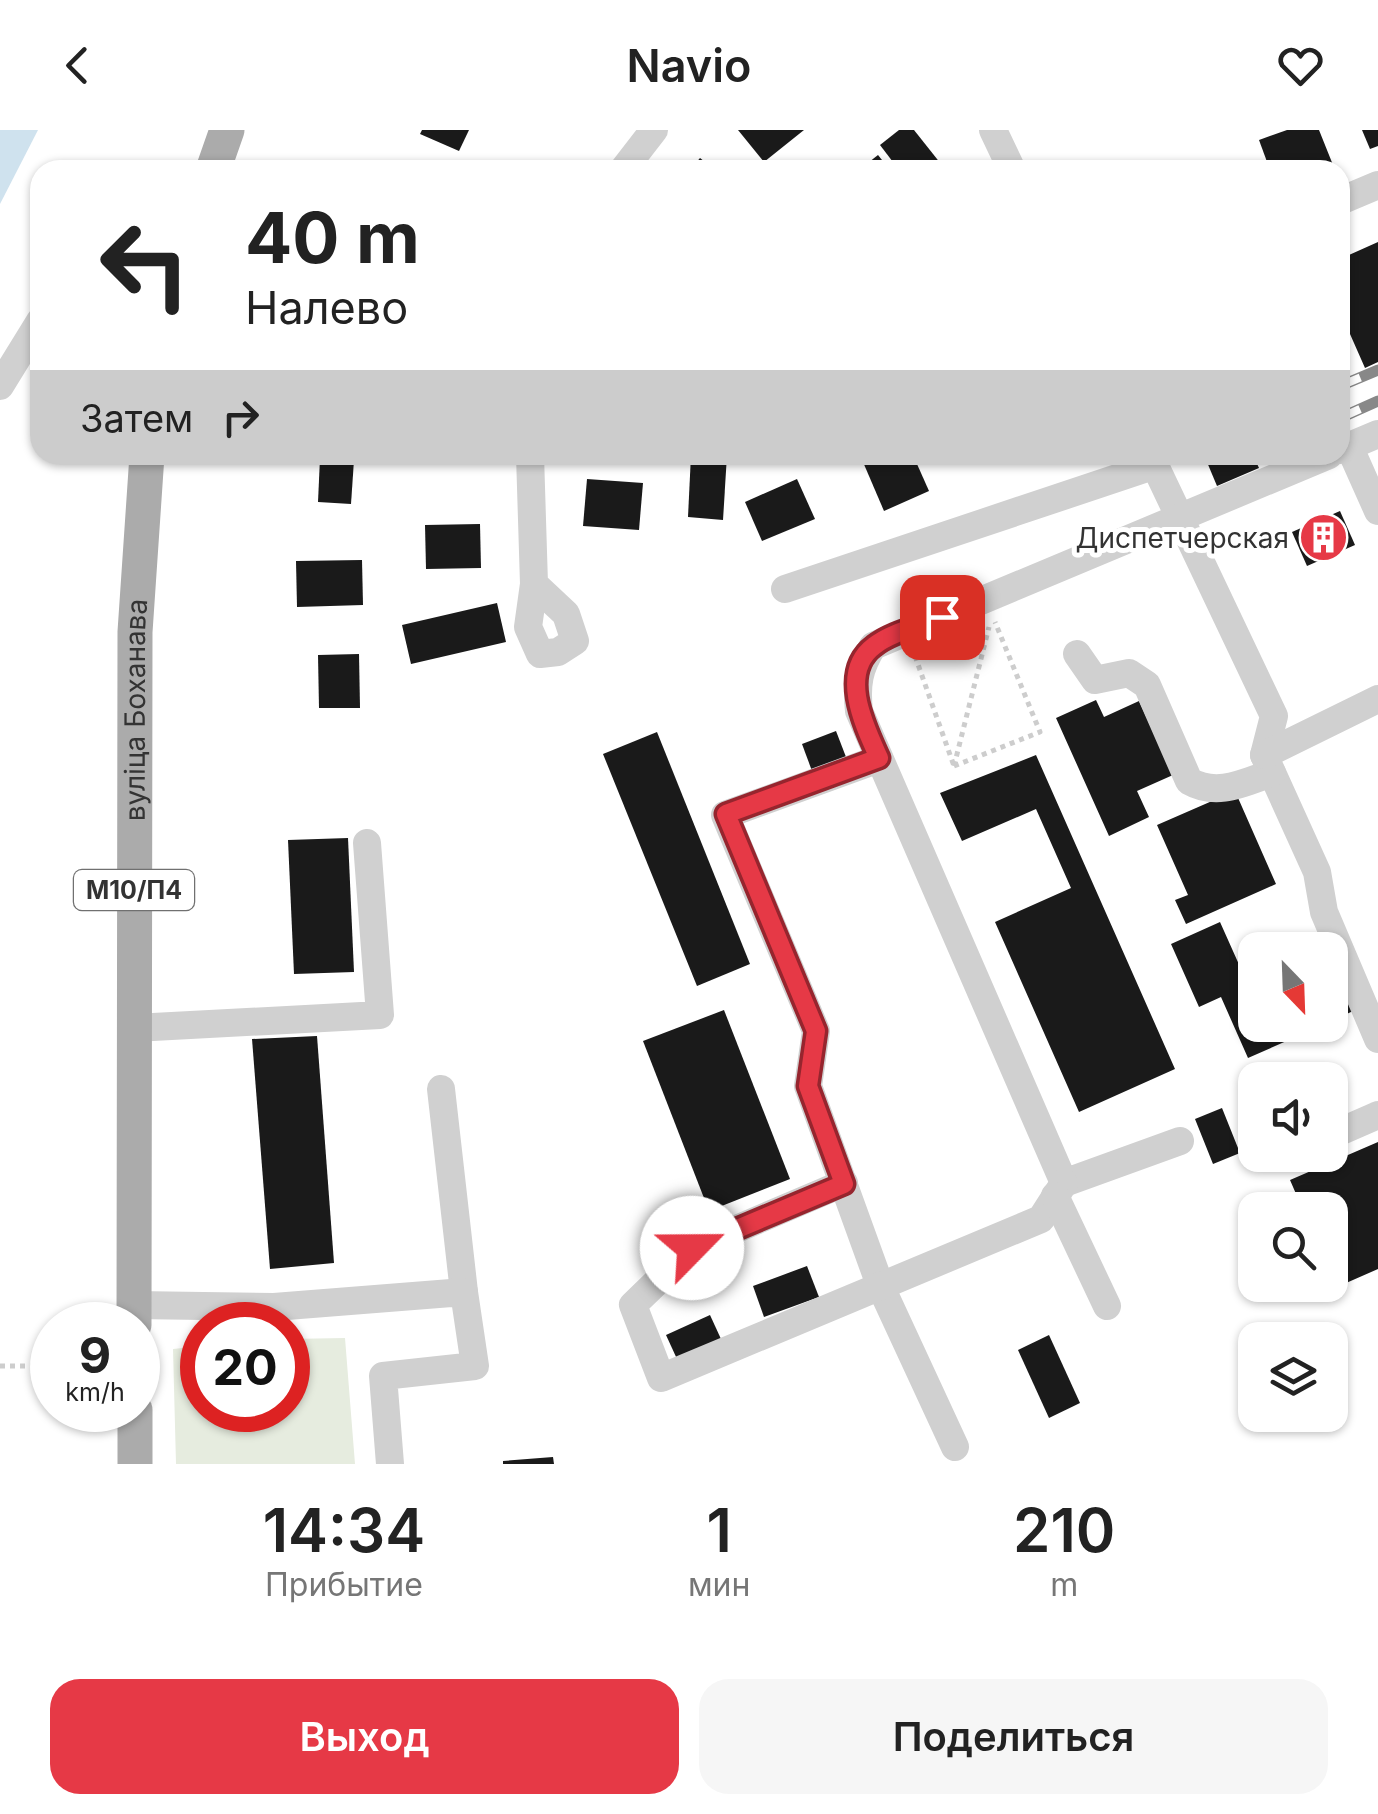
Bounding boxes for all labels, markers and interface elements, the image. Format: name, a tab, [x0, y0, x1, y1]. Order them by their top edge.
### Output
icon: back	[50, 38, 105, 93]
text: Navio	[627, 38, 751, 93]
icon: heart	[1273, 38, 1328, 93]
text: 40 m	[245, 195, 420, 280]
icon: left	[80, 200, 210, 330]
text: Налево	[245, 280, 408, 335]
icon: right	[213, 390, 268, 445]
text: Затем	[80, 395, 193, 441]
building icon: Диспетчерская	[1298, 512, 1350, 564]
place label: Диспетчерская	[1076, 521, 1289, 555]
pin	[900, 575, 985, 660]
icon: arrive	[915, 590, 970, 645]
street label: вуліца Боханава	[118, 598, 154, 821]
road number: М10/П4	[74, 870, 194, 910]
north arrow	[1238, 932, 1348, 1042]
map controls	[1238, 932, 1348, 1432]
button: sound	[1238, 1062, 1348, 1172]
button: search	[1238, 1192, 1348, 1302]
position arrow	[640, 1196, 744, 1300]
speed limit sign: 20	[180, 1302, 310, 1432]
button: layers	[1238, 1322, 1348, 1432]
text: 9	[79, 1325, 111, 1385]
text: km/h	[65, 1377, 125, 1407]
text: 14:34	[263, 1494, 425, 1566]
text: 1	[706, 1494, 732, 1566]
text: 210	[1013, 1494, 1115, 1566]
text: Прибытие	[265, 1565, 423, 1604]
text: мин	[688, 1565, 750, 1604]
text: m	[1050, 1565, 1078, 1604]
button: Выход	[50, 1679, 679, 1794]
button: Поделиться	[699, 1679, 1328, 1794]

